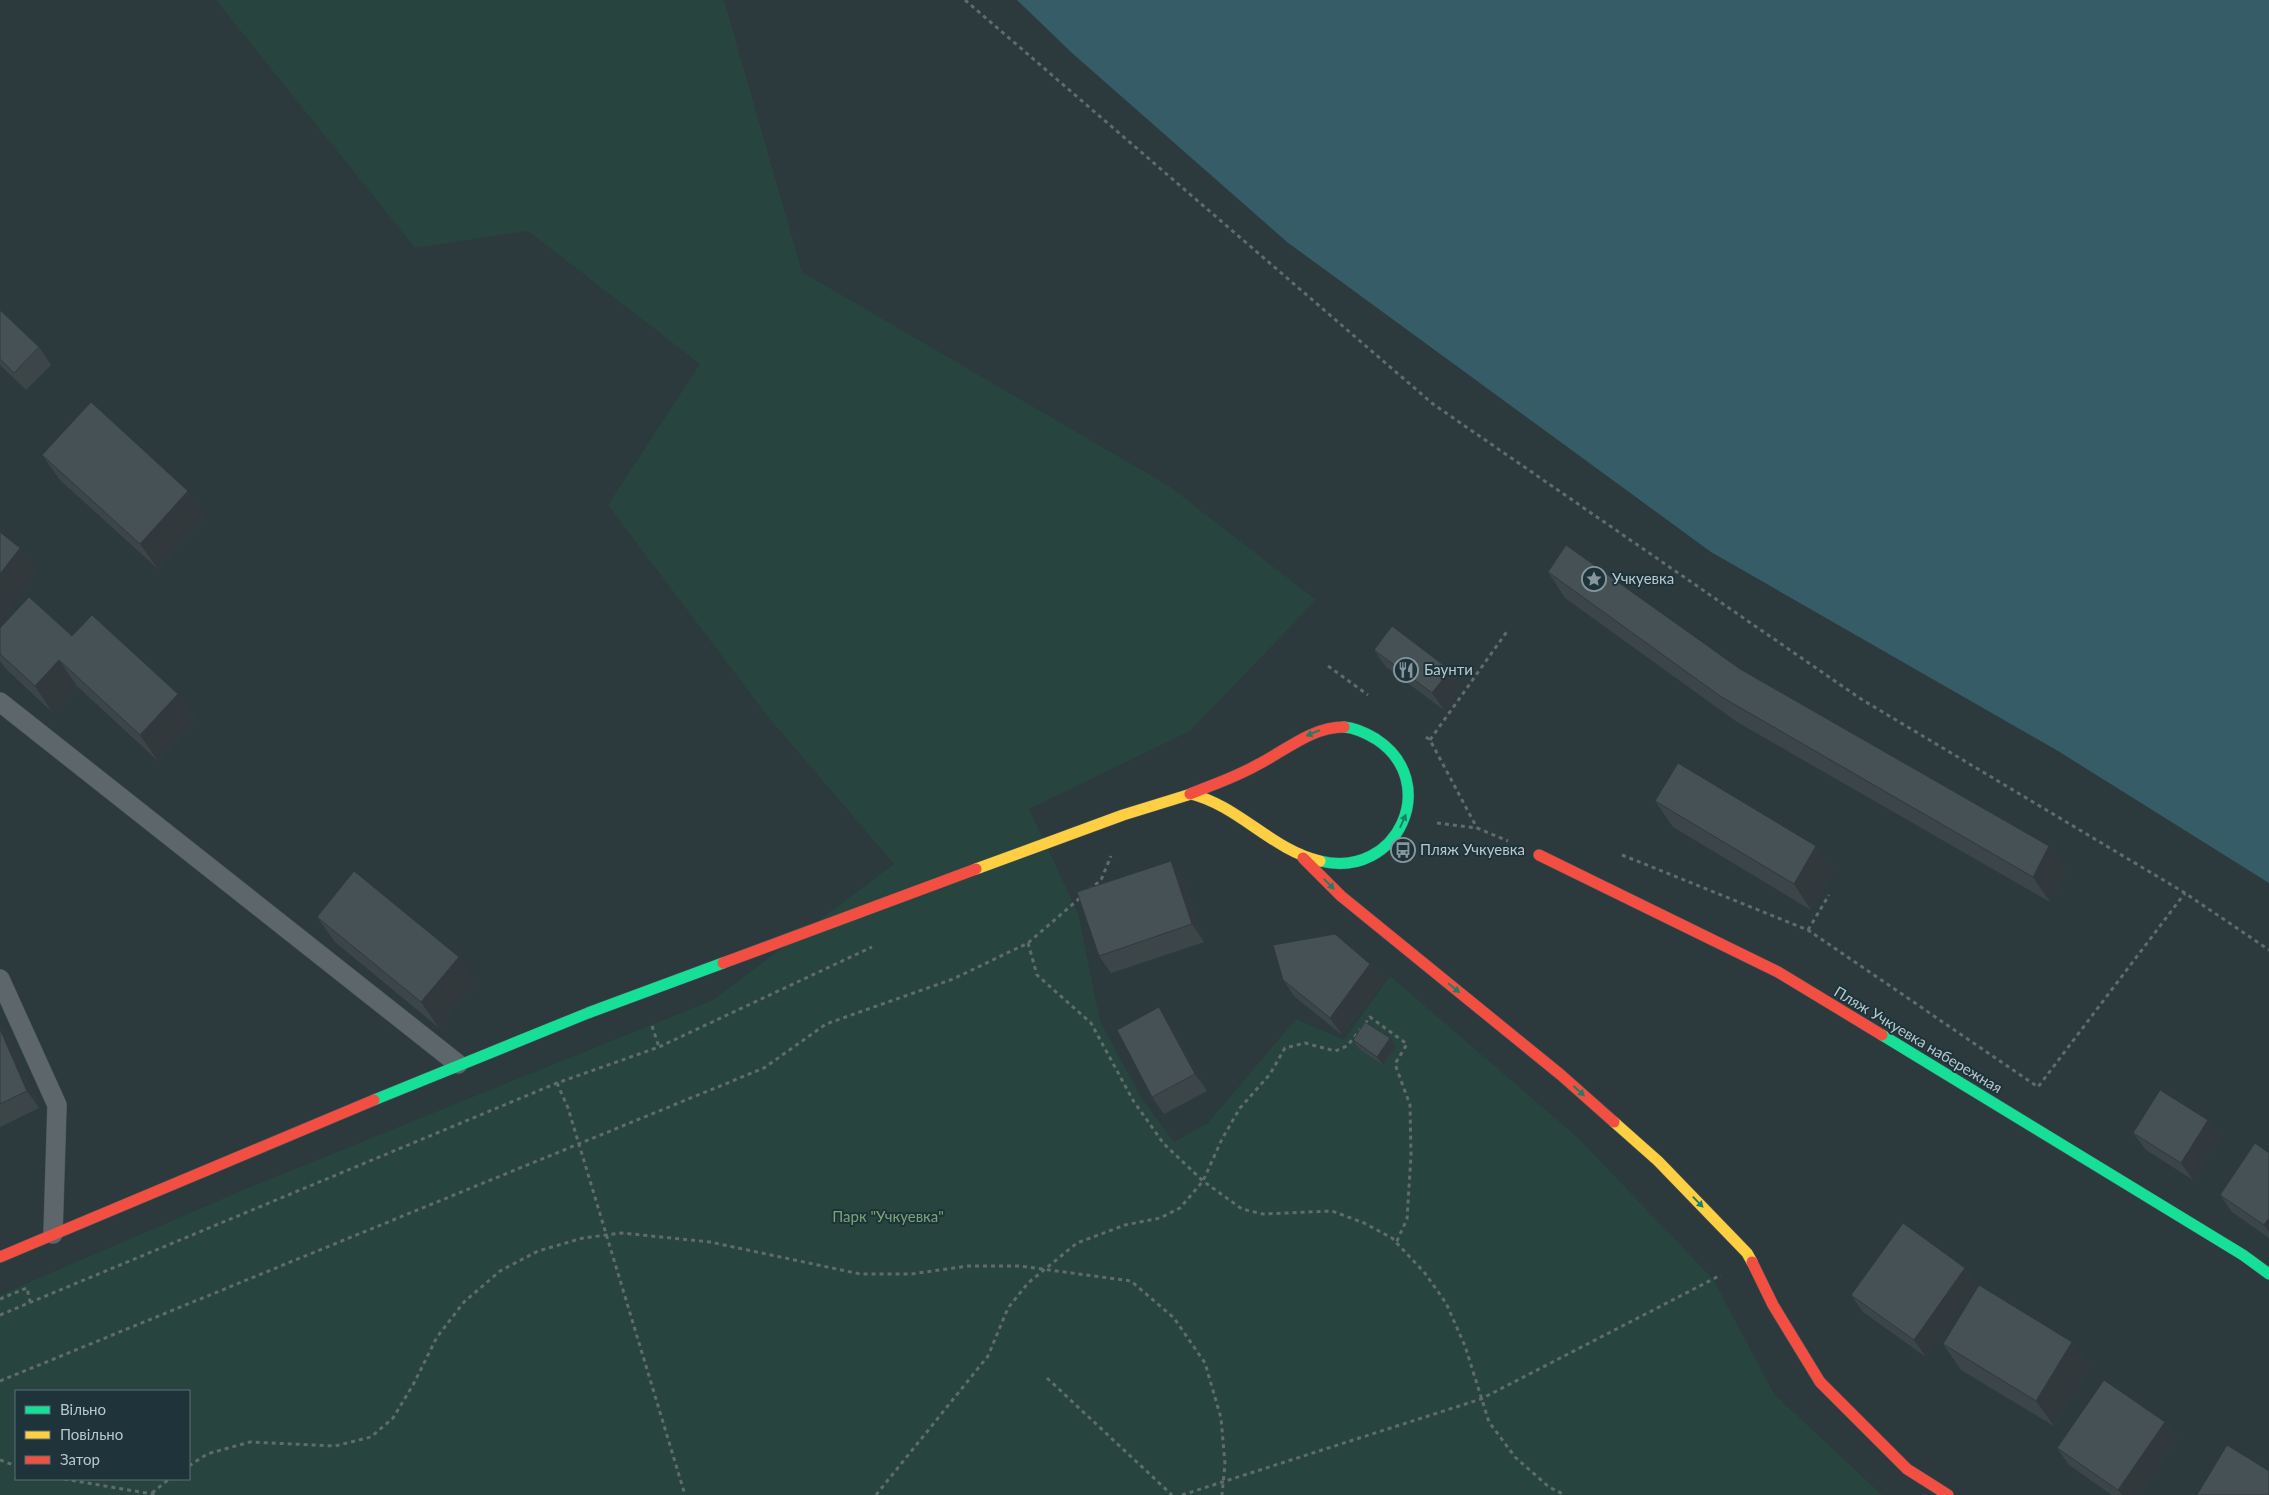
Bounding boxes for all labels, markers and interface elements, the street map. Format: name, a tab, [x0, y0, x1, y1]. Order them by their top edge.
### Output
place icon: Учкуевка	[1581, 566, 1607, 592]
place label: Учкуевка	[1612, 569, 1674, 587]
restaurant icon: Баунти	[1393, 657, 1419, 683]
place label: Баунти	[1424, 660, 1473, 678]
one-way arrow	[1306, 730, 1320, 738]
one-way arrow	[1399, 814, 1407, 828]
bus stop icon: Пляж Учкуевка	[1390, 837, 1416, 863]
place label: Пляж Учкуевка	[1420, 840, 1525, 858]
one-way arrow	[1323, 878, 1335, 890]
one-way arrow	[1447, 982, 1460, 993]
street label: Пляж Учкуевка набережная	[1831, 982, 2006, 1096]
one-way arrow	[1573, 1085, 1585, 1097]
one-way arrow	[1692, 1196, 1704, 1208]
park label: Парк "Учкуевка"	[832, 1207, 944, 1225]
legend	[15, 1390, 190, 1480]
text: Вільно	[60, 1400, 106, 1418]
text: Повільно	[60, 1425, 123, 1443]
text: Затор	[60, 1450, 100, 1468]

